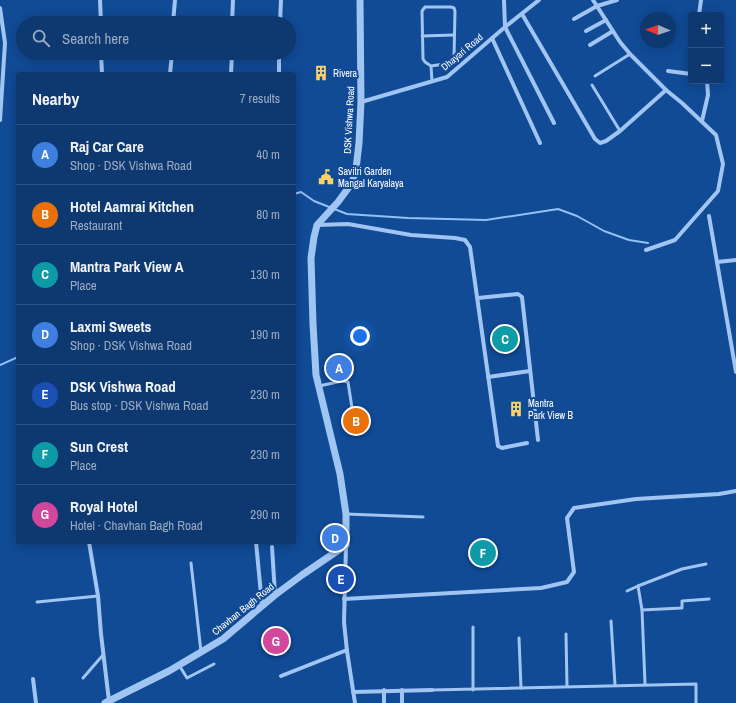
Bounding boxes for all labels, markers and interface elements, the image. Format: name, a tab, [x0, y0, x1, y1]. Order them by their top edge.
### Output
north arrow	[640, 12, 676, 48]
map controls	[688, 12, 724, 84]
button: +	[688, 12, 724, 48]
search box	[16, 16, 296, 60]
icon: search	[30, 27, 52, 49]
text: Search here	[62, 28, 129, 49]
street label: Dhayari Road	[438, 31, 486, 73]
button: −	[688, 48, 724, 84]
building icon: Rivera	[312, 64, 330, 82]
place label: Rivera	[333, 67, 358, 80]
street label: DSK Vishwa Road	[341, 86, 357, 154]
text: Nearby	[32, 87, 79, 110]
text: 7 results	[240, 90, 280, 107]
text: Raj Car Care	[70, 136, 144, 157]
text: A	[41, 146, 49, 163]
text: 40 m	[256, 146, 280, 163]
text: Shop · DSK Vishwa Road	[70, 157, 192, 174]
place label: Savitri Garden Mangal Karyalaya	[338, 165, 404, 190]
public building icon: Savitri Garden Mangal Karyalaya	[317, 168, 335, 186]
text: Hotel Aamrai Kitchen	[70, 196, 194, 217]
text: B	[41, 206, 49, 223]
text: 80 m	[256, 206, 280, 223]
text: Restaurant	[70, 217, 122, 234]
text: Mantra Park View A	[70, 256, 184, 277]
text: C	[41, 266, 49, 283]
text: 130 m	[250, 266, 280, 283]
text: Place	[70, 277, 97, 294]
text: Laxmi Sweets	[70, 316, 151, 337]
pin: C	[492, 324, 518, 354]
text: D	[41, 326, 49, 343]
text: 190 m	[250, 326, 280, 343]
your location	[350, 326, 370, 346]
text: Shop · DSK Vishwa Road	[70, 337, 192, 354]
pin: A	[326, 353, 352, 383]
text: DSK Vishwa Road	[70, 376, 176, 397]
text: E	[41, 386, 49, 403]
text: 230 m	[250, 386, 280, 403]
text: Bus stop · DSK Vishwa Road	[70, 397, 208, 414]
place label: Mantra Park View B	[528, 397, 574, 422]
building icon: Mantra Park View B	[507, 400, 525, 418]
pin: B	[343, 406, 369, 436]
text: Sun Crest	[70, 436, 128, 457]
text: F	[42, 446, 48, 463]
text: 230 m	[250, 446, 280, 463]
text: Place	[70, 457, 97, 474]
text: Royal Hotel	[70, 496, 138, 517]
text: G	[41, 506, 49, 523]
text: 290 m	[250, 506, 280, 523]
text: Hotel · Chavhan Bagh Road	[70, 517, 203, 534]
pin: D	[322, 523, 348, 553]
pin: F	[470, 538, 496, 568]
pin: E	[328, 564, 354, 594]
street label: Chavhan Bagh Road	[209, 580, 277, 638]
pin: G	[263, 626, 289, 656]

